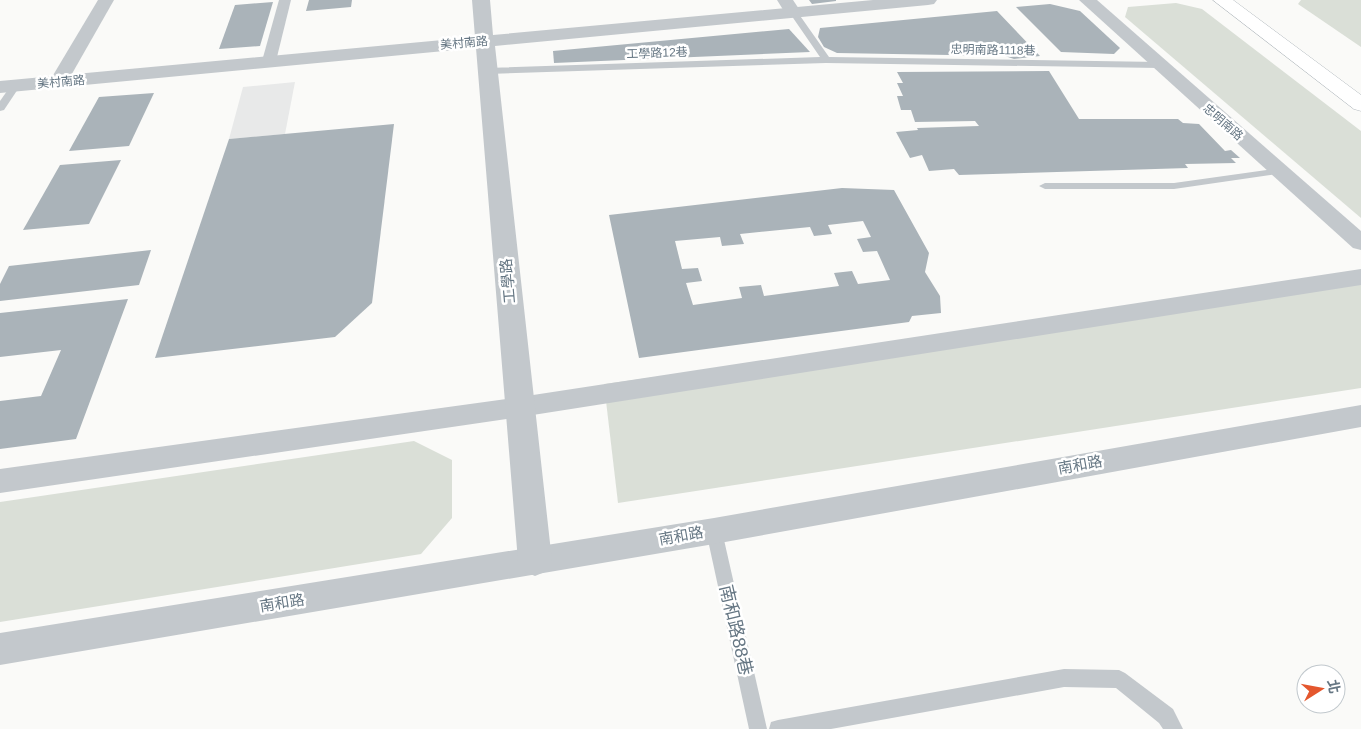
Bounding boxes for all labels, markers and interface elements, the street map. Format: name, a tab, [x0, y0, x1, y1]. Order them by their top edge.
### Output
street label: 美村南路	[439, 34, 489, 52]
street label: 忠明南路1118巷	[950, 42, 1036, 58]
street label: 工學路12巷	[626, 45, 688, 61]
street label: 美村南路	[36, 73, 86, 91]
street label: 忠明南路	[1200, 101, 1246, 143]
street label: 工學路	[497, 258, 518, 304]
street label: 南和路	[1056, 452, 1104, 477]
street label: 南和路	[657, 523, 705, 548]
street label: 南和路88巷	[716, 583, 756, 677]
street label: 南和路	[258, 591, 305, 614]
north arrow	[1296, 664, 1346, 714]
text: 北	[1325, 678, 1343, 695]

